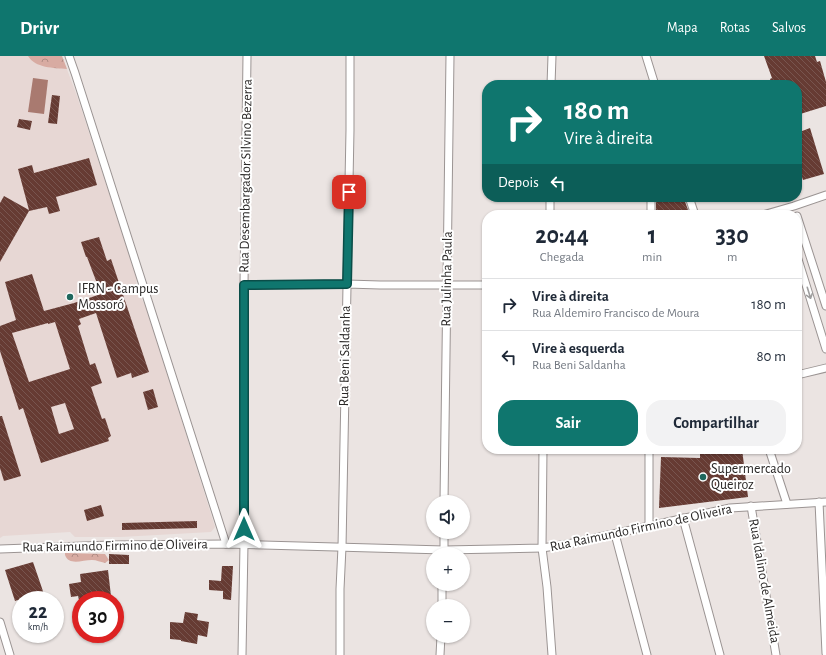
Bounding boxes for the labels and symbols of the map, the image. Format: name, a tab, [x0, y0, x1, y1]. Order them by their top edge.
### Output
street label: Rua Desembargador Silvino Bezerra	[237, 78, 255, 273]
pin	[332, 175, 366, 209]
street label: Rua Julinha Paula	[439, 231, 455, 327]
place label: IFRN - Campus Mossoró	[78, 282, 158, 312]
one-way arrow	[806, 287, 813, 300]
marker: IFRN - Campus Mossoró	[65, 292, 75, 302]
street label: Rua Beni Saldanha	[337, 305, 353, 407]
place label: Supermercado Queiroz	[711, 462, 791, 492]
marker: Supermercado Queiroz	[698, 472, 708, 482]
street label: Rua Raimundo Firmino de Oliveira	[549, 502, 734, 554]
position arrow	[223, 508, 265, 550]
street label: Rua Idalino de Almeida	[746, 518, 782, 645]
street label: Rua Raimundo Firmino de Oliveira	[22, 537, 209, 555]
speed limit sign: 30	[72, 591, 124, 643]

